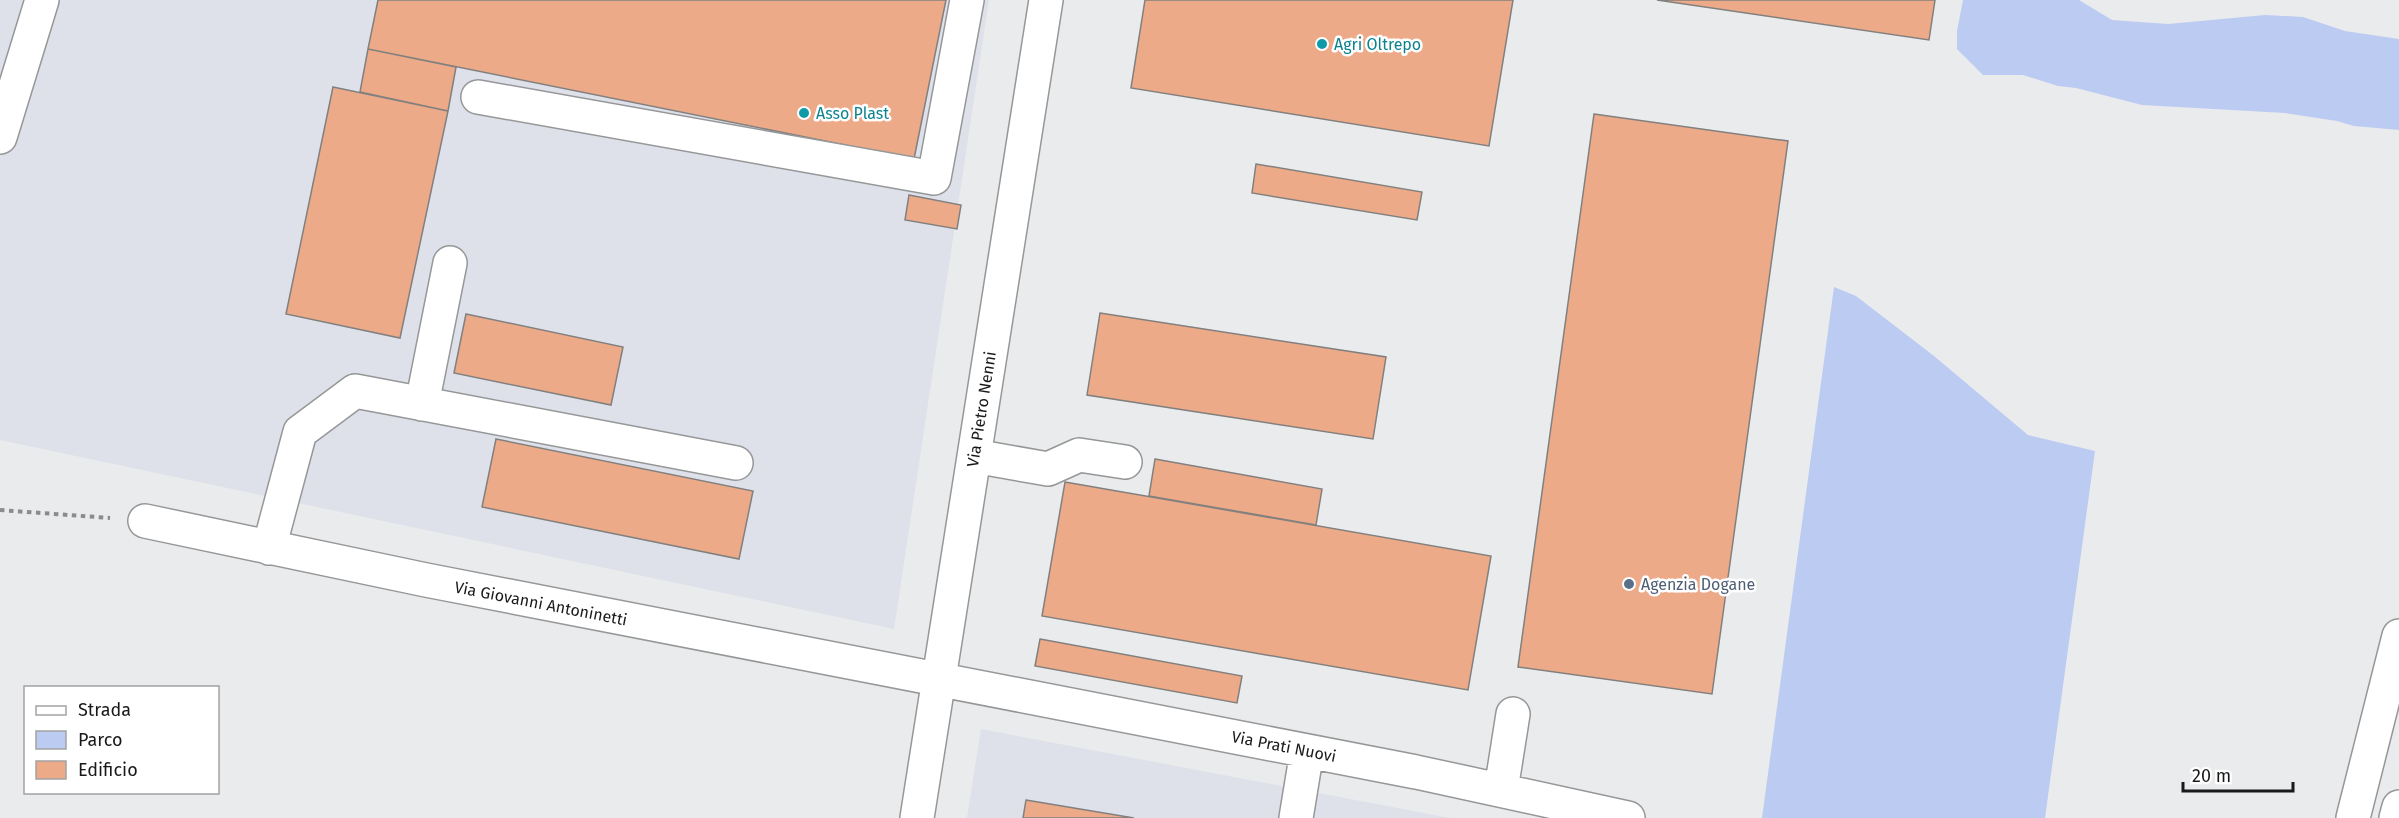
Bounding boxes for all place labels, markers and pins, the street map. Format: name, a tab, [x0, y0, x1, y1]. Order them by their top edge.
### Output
place label: Agri Oltrepo	[1334, 35, 1421, 54]
marker: Agri Oltrepo	[1315, 37, 1329, 51]
place label: Asso Plast	[816, 104, 889, 123]
marker: Asso Plast	[797, 106, 811, 120]
place label: Agenzia Dogane	[1641, 575, 1755, 594]
marker: Agenzia Dogane	[1622, 577, 1636, 591]

